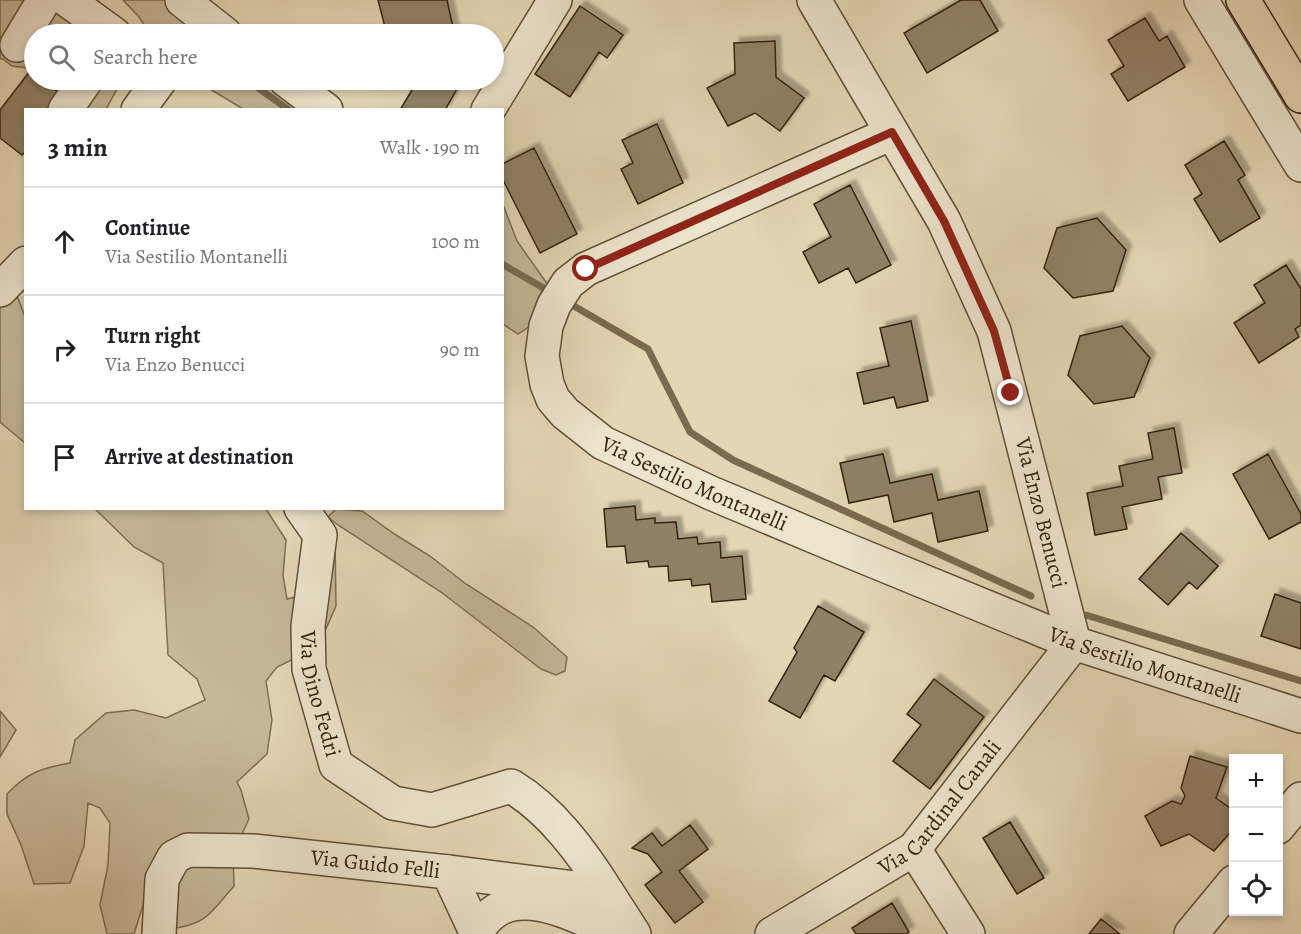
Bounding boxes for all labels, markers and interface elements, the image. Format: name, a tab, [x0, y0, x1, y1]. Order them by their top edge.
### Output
search box	[24, 24, 504, 90]
icon: search	[45, 41, 78, 74]
text: Search here	[93, 42, 198, 72]
text: 3 min	[48, 130, 108, 165]
text: Walk · 190 m	[380, 134, 480, 161]
text: Continue	[105, 213, 190, 243]
icon: ahead	[48, 225, 81, 258]
text: 100 m	[431, 228, 480, 255]
text: Via Sestilio Montanelli	[105, 243, 288, 270]
route start	[572, 255, 598, 281]
text: Turn right	[105, 321, 201, 351]
icon: right	[48, 333, 81, 366]
text: 90 m	[440, 336, 480, 363]
text: Via Enzo Benucci	[105, 351, 245, 378]
route end	[997, 379, 1023, 405]
street label: Via Sestilio Montanelli	[595, 429, 792, 538]
street label: Via Enzo Benucci	[1008, 433, 1074, 592]
icon: arrive	[48, 441, 81, 474]
text: Arrive at destination	[105, 442, 294, 472]
street label: Via Sestilio Montanelli	[1043, 619, 1245, 711]
street label: Via Dino Fedri	[293, 629, 348, 760]
street label: Via Cardinal Canali	[872, 734, 1008, 883]
map controls	[1229, 754, 1283, 916]
button: +	[1229, 754, 1283, 808]
button: −	[1229, 808, 1283, 862]
street label: Via Guido Felli	[308, 842, 442, 886]
button: locate	[1229, 862, 1283, 916]

